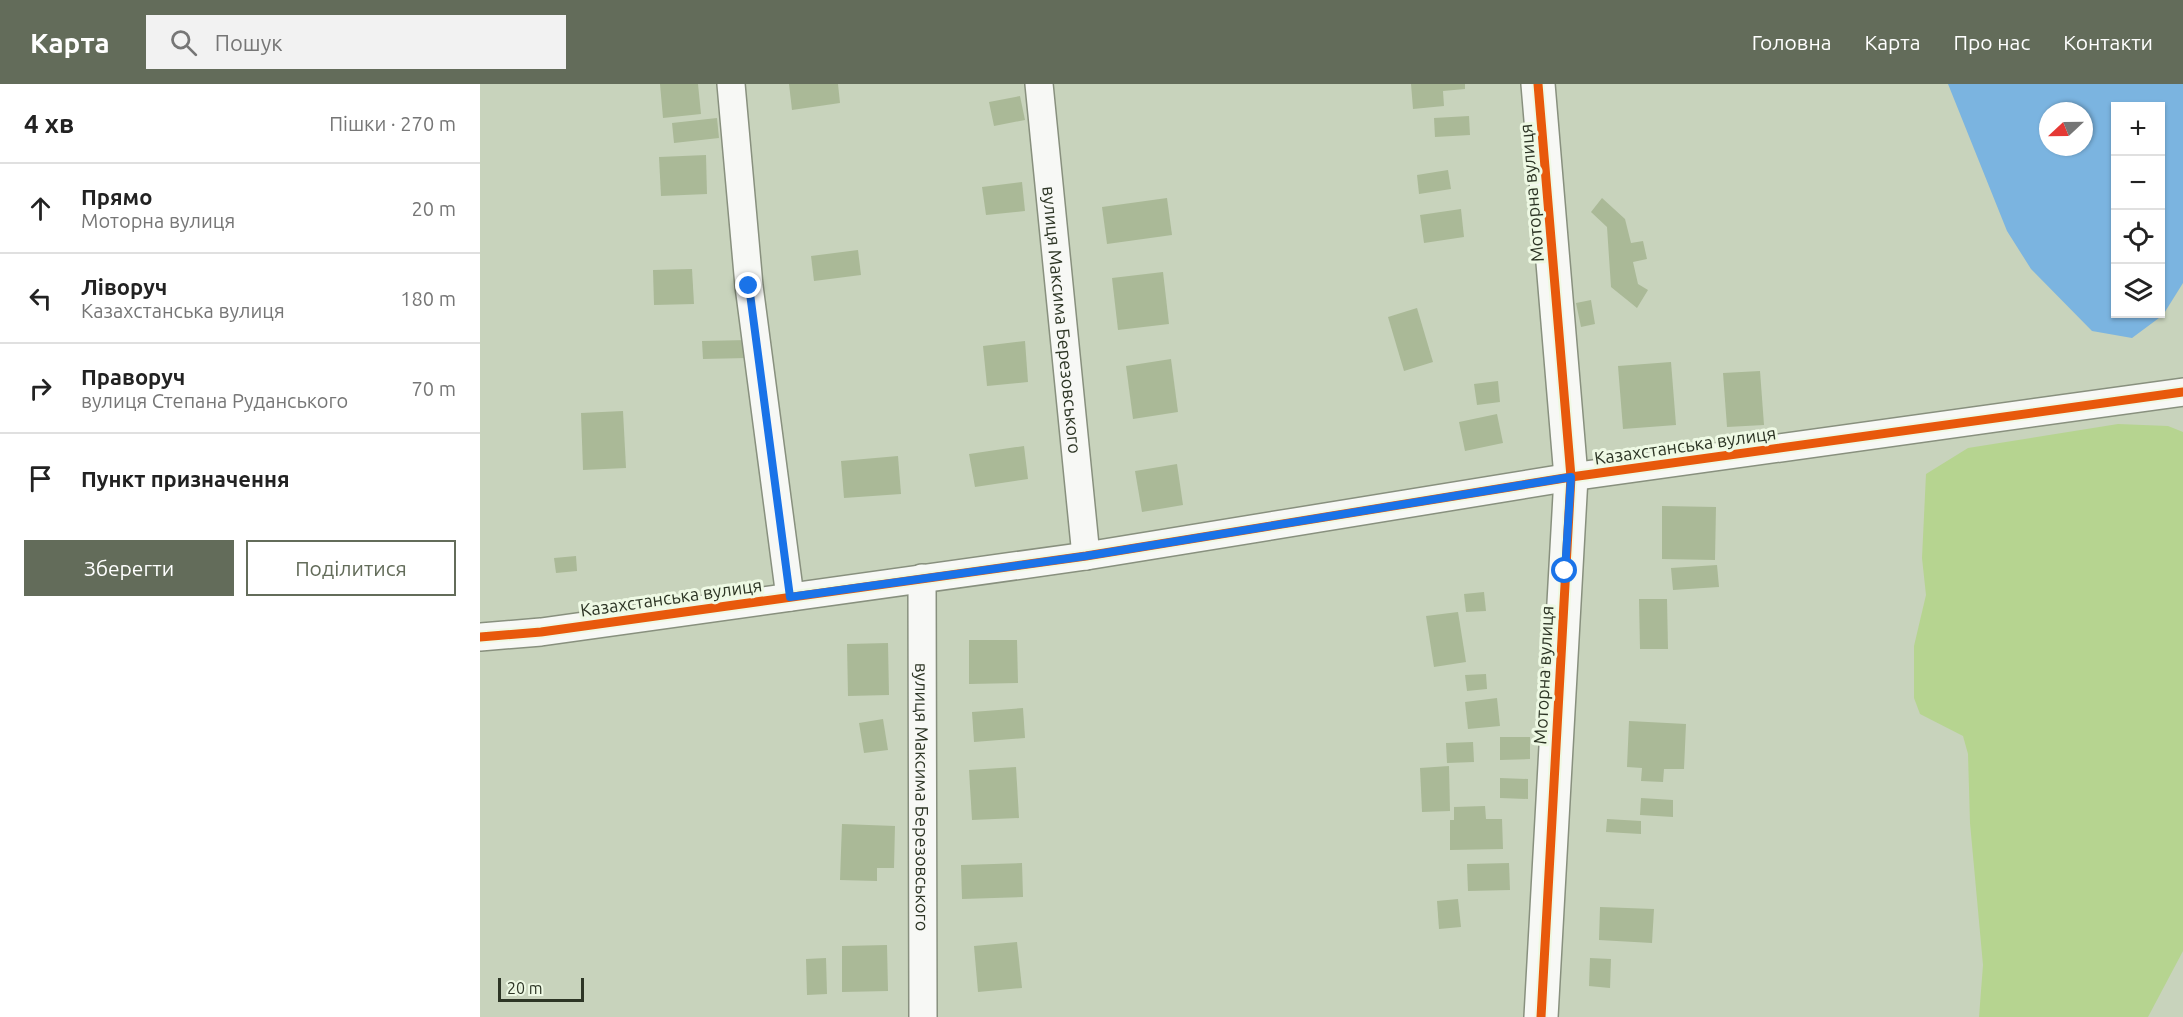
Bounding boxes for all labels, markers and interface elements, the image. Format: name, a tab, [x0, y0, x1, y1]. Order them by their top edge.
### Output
search box	[146, 15, 566, 69]
icon: search	[167, 26, 200, 59]
text: Карта	[30, 27, 110, 58]
text: Пошук	[215, 30, 283, 55]
text: Головна	[1752, 30, 1832, 54]
text: Карта	[1865, 30, 1920, 54]
text: Про нас	[1953, 30, 2030, 54]
text: Контакти	[2063, 30, 2153, 54]
north arrow	[2039, 102, 2093, 156]
map controls	[2111, 102, 2165, 318]
button: +	[2111, 102, 2165, 156]
text: 4 хв	[24, 109, 74, 138]
text: Пішки · 270 m	[329, 112, 456, 135]
street label: Моторна вулиця	[1515, 123, 1547, 263]
button: −	[2111, 156, 2165, 210]
text: Прямо	[81, 184, 152, 209]
street label: вулиця Максима Березовського	[1039, 185, 1086, 455]
icon: ahead	[24, 192, 57, 225]
text: 20 m	[412, 197, 456, 220]
text: Моторна вулиця	[81, 209, 235, 232]
button: locate	[2111, 210, 2165, 264]
button: layers	[2111, 264, 2165, 318]
route end	[735, 272, 761, 298]
text: Ліворуч	[81, 274, 167, 299]
icon: left	[24, 282, 57, 315]
text: 180 m	[400, 287, 456, 310]
text: Казахстанська вулиця	[81, 299, 285, 322]
text: Праворуч	[81, 364, 185, 389]
icon: right	[24, 372, 57, 405]
text: 70 m	[412, 377, 456, 400]
text: вулиця Степана Руданського	[81, 389, 348, 412]
street label: Казахстанська вулиця	[1593, 422, 1777, 468]
icon: arrive	[24, 462, 57, 495]
text: Пункт призначення	[81, 466, 290, 491]
button: Зберегти	[24, 540, 234, 596]
button: Поділитися	[246, 540, 456, 596]
route start	[1551, 557, 1577, 583]
street label: Казахстанська вулиця	[579, 574, 763, 620]
street label: Моторна вулиця	[1529, 605, 1557, 745]
street label: вулиця Максима Березовського	[912, 663, 933, 931]
scale bar	[498, 975, 584, 1002]
text: 20 m	[507, 979, 543, 997]

